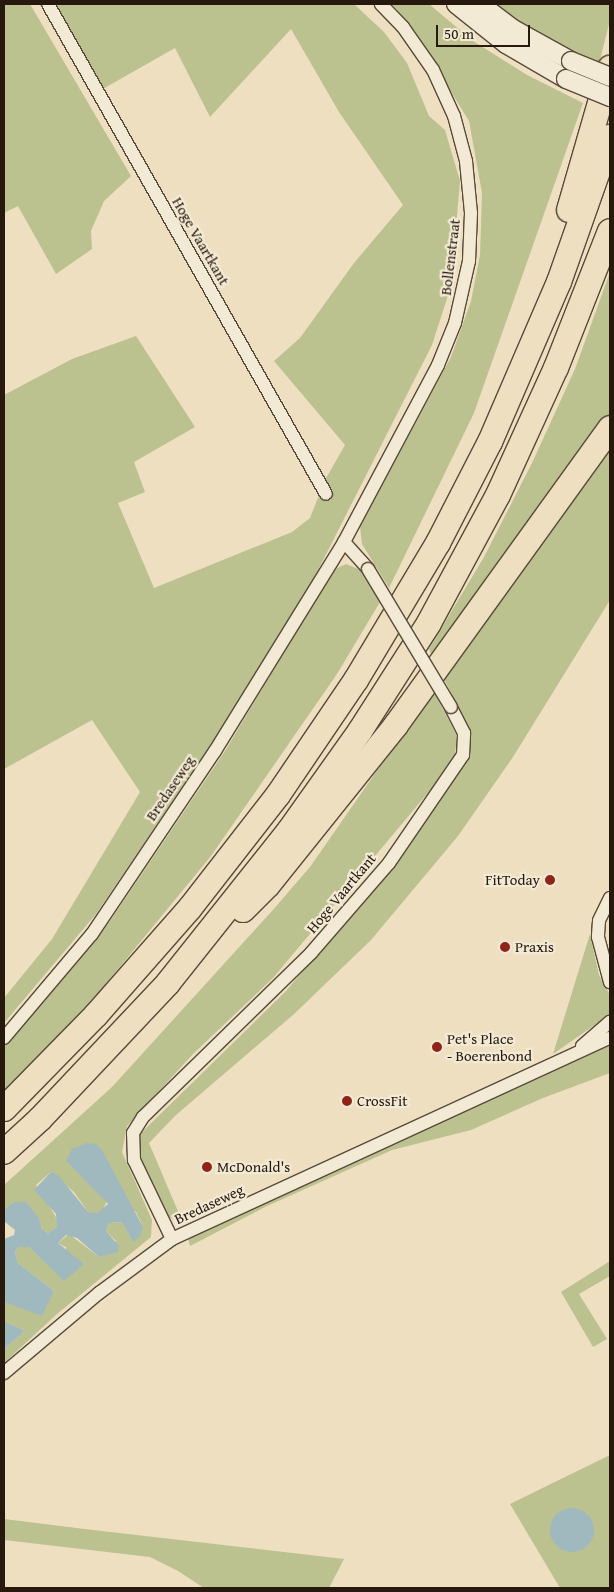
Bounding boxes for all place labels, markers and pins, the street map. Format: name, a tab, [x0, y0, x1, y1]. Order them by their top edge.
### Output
place label: FitToday	[485, 871, 540, 889]
marker: FitToday	[544, 874, 556, 886]
place label: Praxis	[515, 938, 554, 956]
marker: Praxis	[499, 941, 511, 953]
place label: Pet's Place - Boerenbond	[447, 1029, 532, 1064]
marker: Pet's Place - Boerenbond	[431, 1041, 443, 1053]
place label: CrossFit	[357, 1092, 407, 1110]
marker: CrossFit	[341, 1095, 353, 1107]
place label: McDonald's	[217, 1158, 290, 1176]
marker: McDonald's	[201, 1161, 213, 1173]

